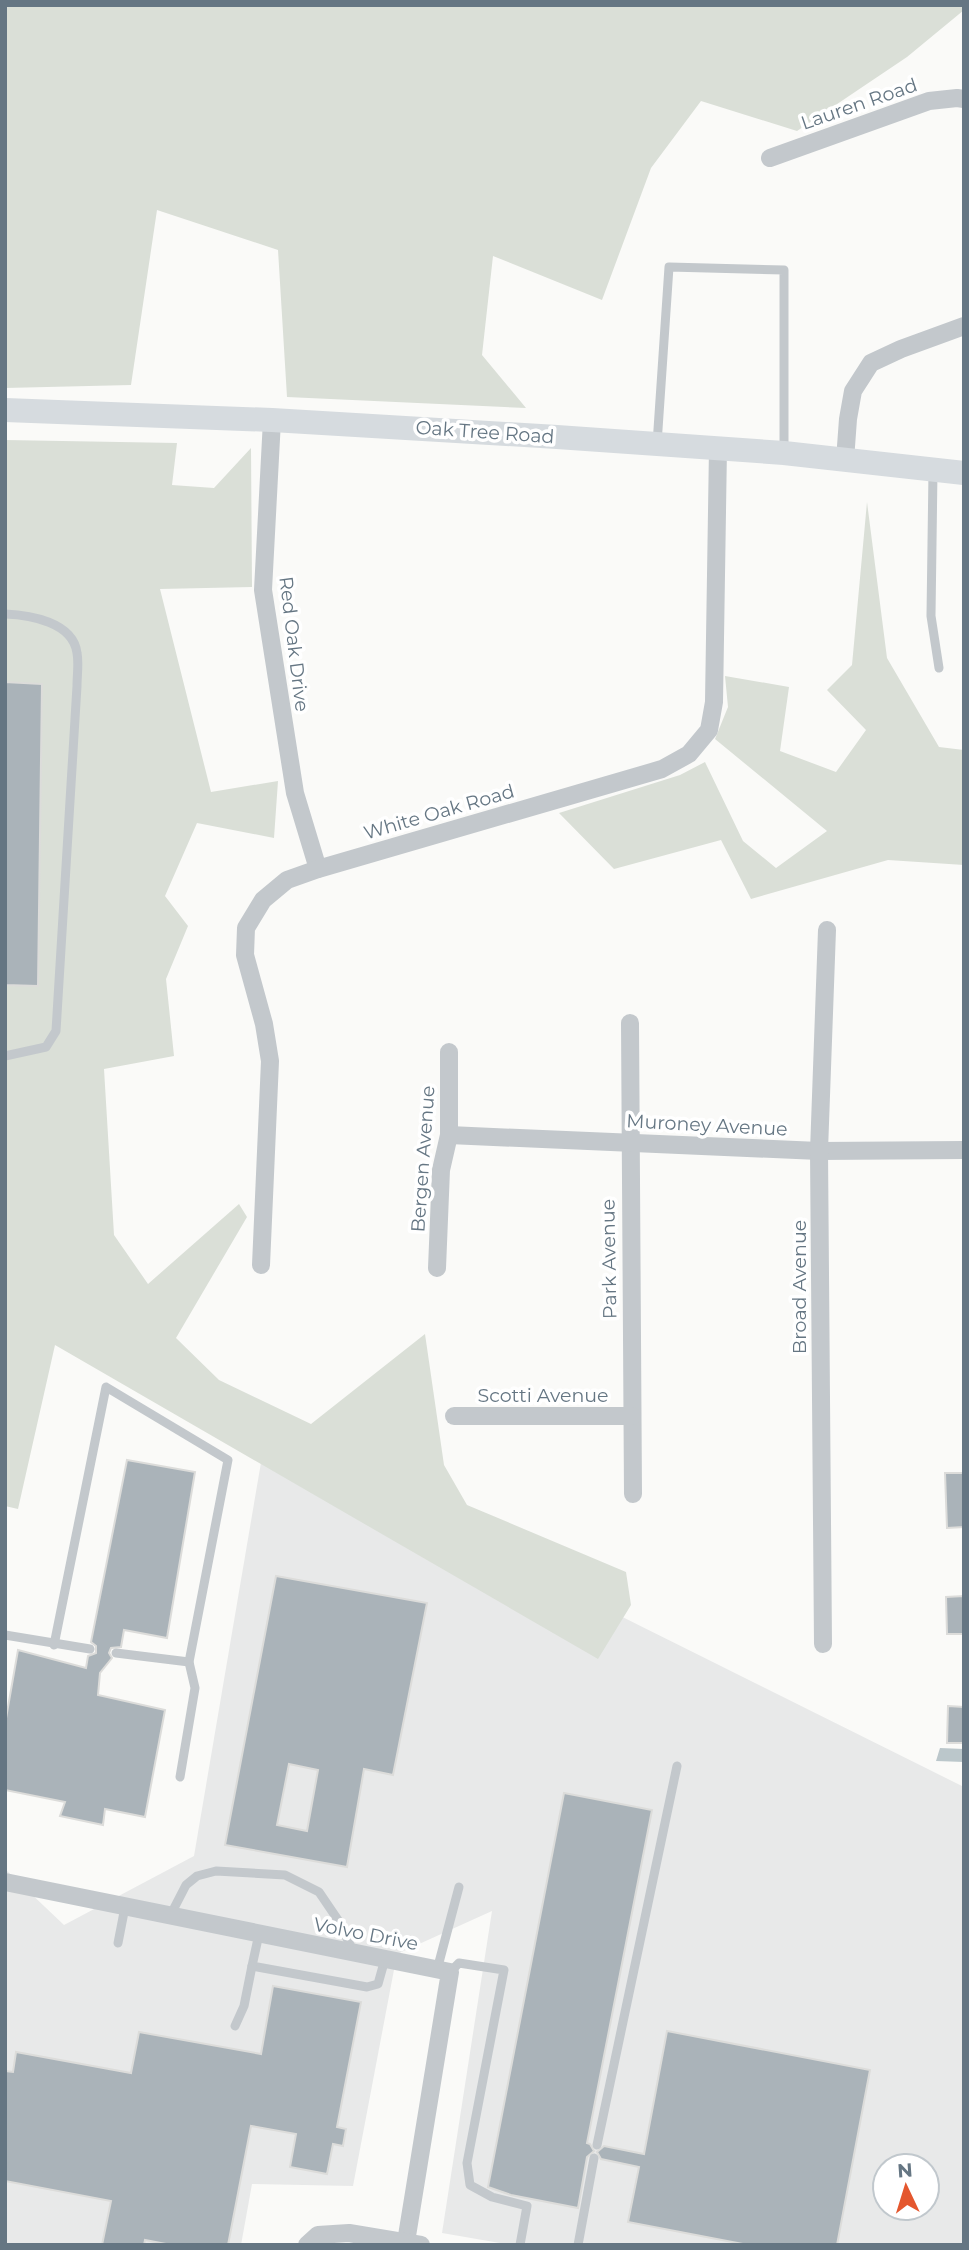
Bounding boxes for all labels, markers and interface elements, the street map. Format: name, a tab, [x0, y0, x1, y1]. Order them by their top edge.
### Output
street label: Lauren Road	[798, 73, 920, 135]
street label: Oak Tree Road	[415, 416, 555, 448]
street label: Red Oak Drive	[274, 575, 314, 713]
street label: White Oak Road	[361, 780, 517, 844]
street label: Bergen Avenue	[406, 1085, 440, 1233]
street label: Muroney Avenue	[626, 1109, 788, 1141]
street label: Park Avenue	[596, 1199, 622, 1319]
street label: Broad Avenue	[788, 1220, 811, 1354]
street label: Scotti Avenue	[477, 1384, 609, 1407]
street label: Volvo Drive	[312, 1913, 420, 1955]
north arrow	[871, 2152, 941, 2222]
text: N	[896, 2159, 913, 2183]

